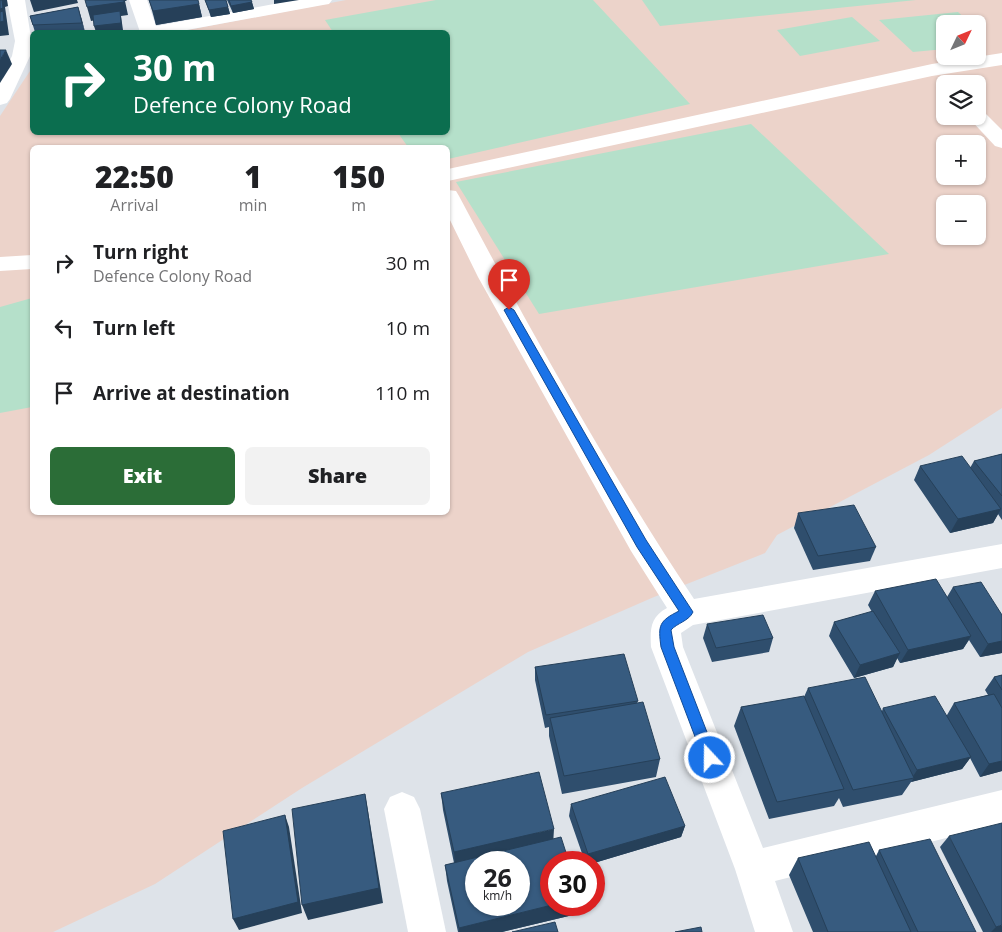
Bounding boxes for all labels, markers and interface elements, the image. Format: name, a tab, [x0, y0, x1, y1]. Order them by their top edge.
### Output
north arrow	[936, 15, 986, 65]
map controls	[936, 15, 986, 245]
text: 30 m	[133, 44, 216, 91]
icon: right	[50, 50, 115, 115]
button: layers	[936, 75, 986, 125]
text: Defence Colony Road	[133, 89, 352, 119]
button: +	[936, 135, 986, 185]
text: 22:50	[95, 156, 174, 197]
text: 1	[244, 156, 262, 197]
text: 150	[332, 156, 385, 197]
text: Arrival	[110, 194, 158, 216]
text: min	[239, 194, 267, 216]
text: m	[351, 194, 366, 216]
button: −	[936, 195, 986, 245]
text: Turn right	[93, 239, 188, 265]
icon: right	[50, 249, 78, 277]
text: 30 m	[386, 250, 430, 276]
pin	[488, 259, 530, 310]
text: Defence Colony Road	[93, 265, 252, 287]
icon: arrive	[495, 266, 523, 294]
icon: left	[50, 314, 78, 342]
text: Turn left	[93, 315, 175, 341]
text: 10 m	[386, 315, 430, 341]
icon: arrive	[50, 379, 78, 407]
text: Arrive at destination	[93, 380, 290, 406]
text: 110 m	[375, 380, 430, 406]
button: Exit	[50, 447, 235, 505]
button: Share	[245, 447, 430, 505]
position arrow	[683, 731, 735, 783]
speed limit sign: 30	[540, 851, 605, 916]
text: 26	[483, 860, 512, 894]
text: km/h	[483, 887, 512, 904]

